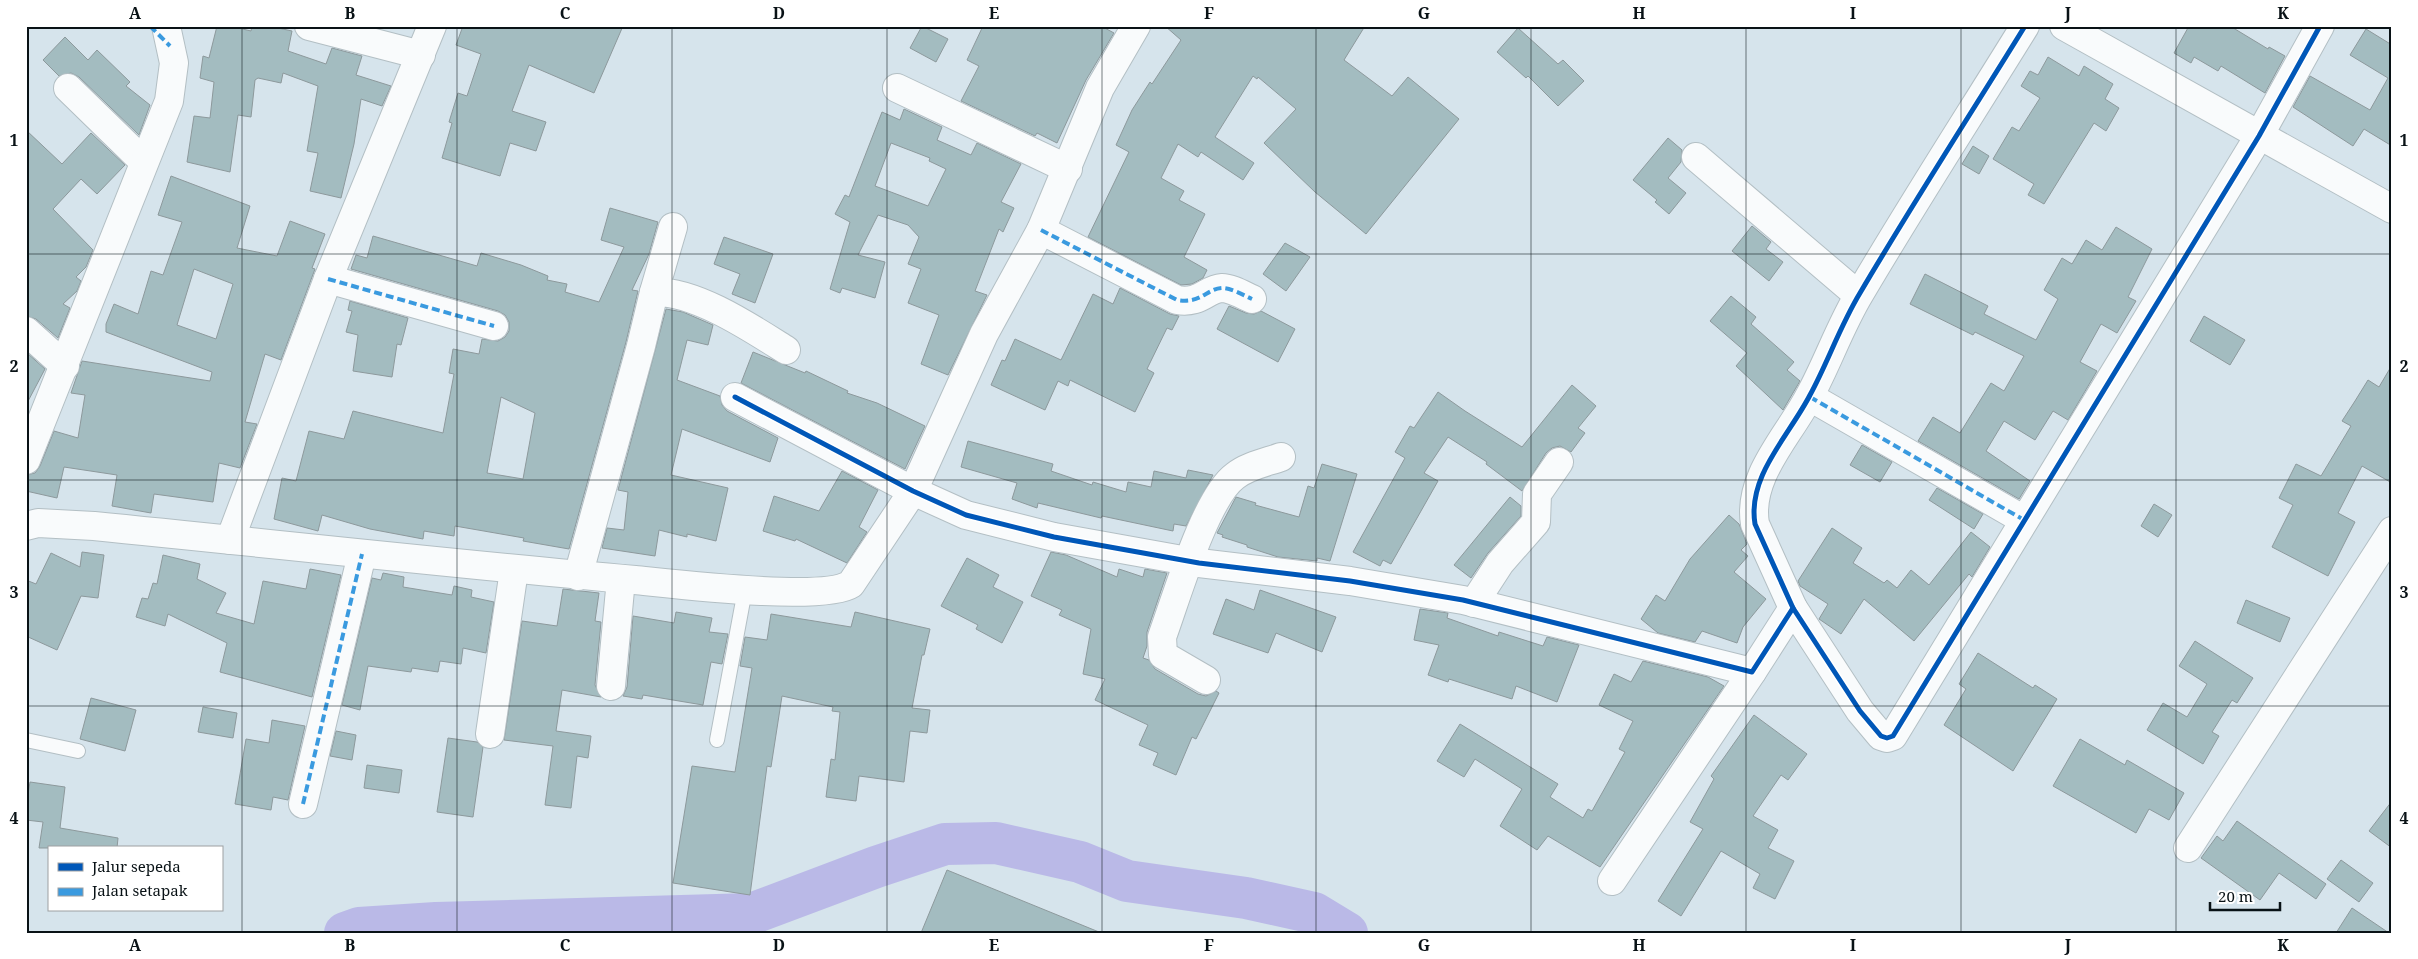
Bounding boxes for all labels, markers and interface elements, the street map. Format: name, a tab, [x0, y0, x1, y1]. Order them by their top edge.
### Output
text: A	[129, 2, 142, 24]
text: B	[345, 2, 356, 24]
text: C	[560, 2, 571, 24]
text: D	[773, 2, 785, 24]
text: E	[989, 2, 999, 24]
text: F	[1204, 2, 1214, 24]
text: G	[1418, 2, 1430, 24]
text: H	[1632, 2, 1646, 24]
text: I	[1850, 2, 1856, 24]
text: J	[2064, 2, 2072, 24]
text: K	[2277, 2, 2289, 24]
text: 1	[9, 129, 19, 151]
text: 1	[2399, 129, 2409, 151]
text: 2	[9, 355, 19, 377]
text: 2	[2399, 355, 2409, 377]
text: 3	[9, 581, 19, 603]
text: 3	[2399, 581, 2409, 603]
text: 4	[9, 807, 19, 829]
text: 4	[2399, 807, 2409, 829]
legend	[48, 846, 222, 912]
text: Jalur sepeda	[91, 856, 181, 876]
scale bar	[2210, 879, 2280, 911]
text: Jalan setapak	[91, 880, 188, 900]
text: 20 m	[2218, 886, 2253, 906]
text: A	[129, 934, 142, 956]
text: B	[345, 934, 356, 956]
text: C	[560, 934, 571, 956]
text: D	[773, 934, 785, 956]
text: E	[989, 934, 999, 956]
text: F	[1204, 934, 1214, 956]
text: G	[1418, 934, 1430, 956]
text: H	[1632, 934, 1646, 956]
text: I	[1850, 934, 1856, 956]
text: J	[2064, 934, 2072, 956]
text: K	[2277, 934, 2289, 956]

